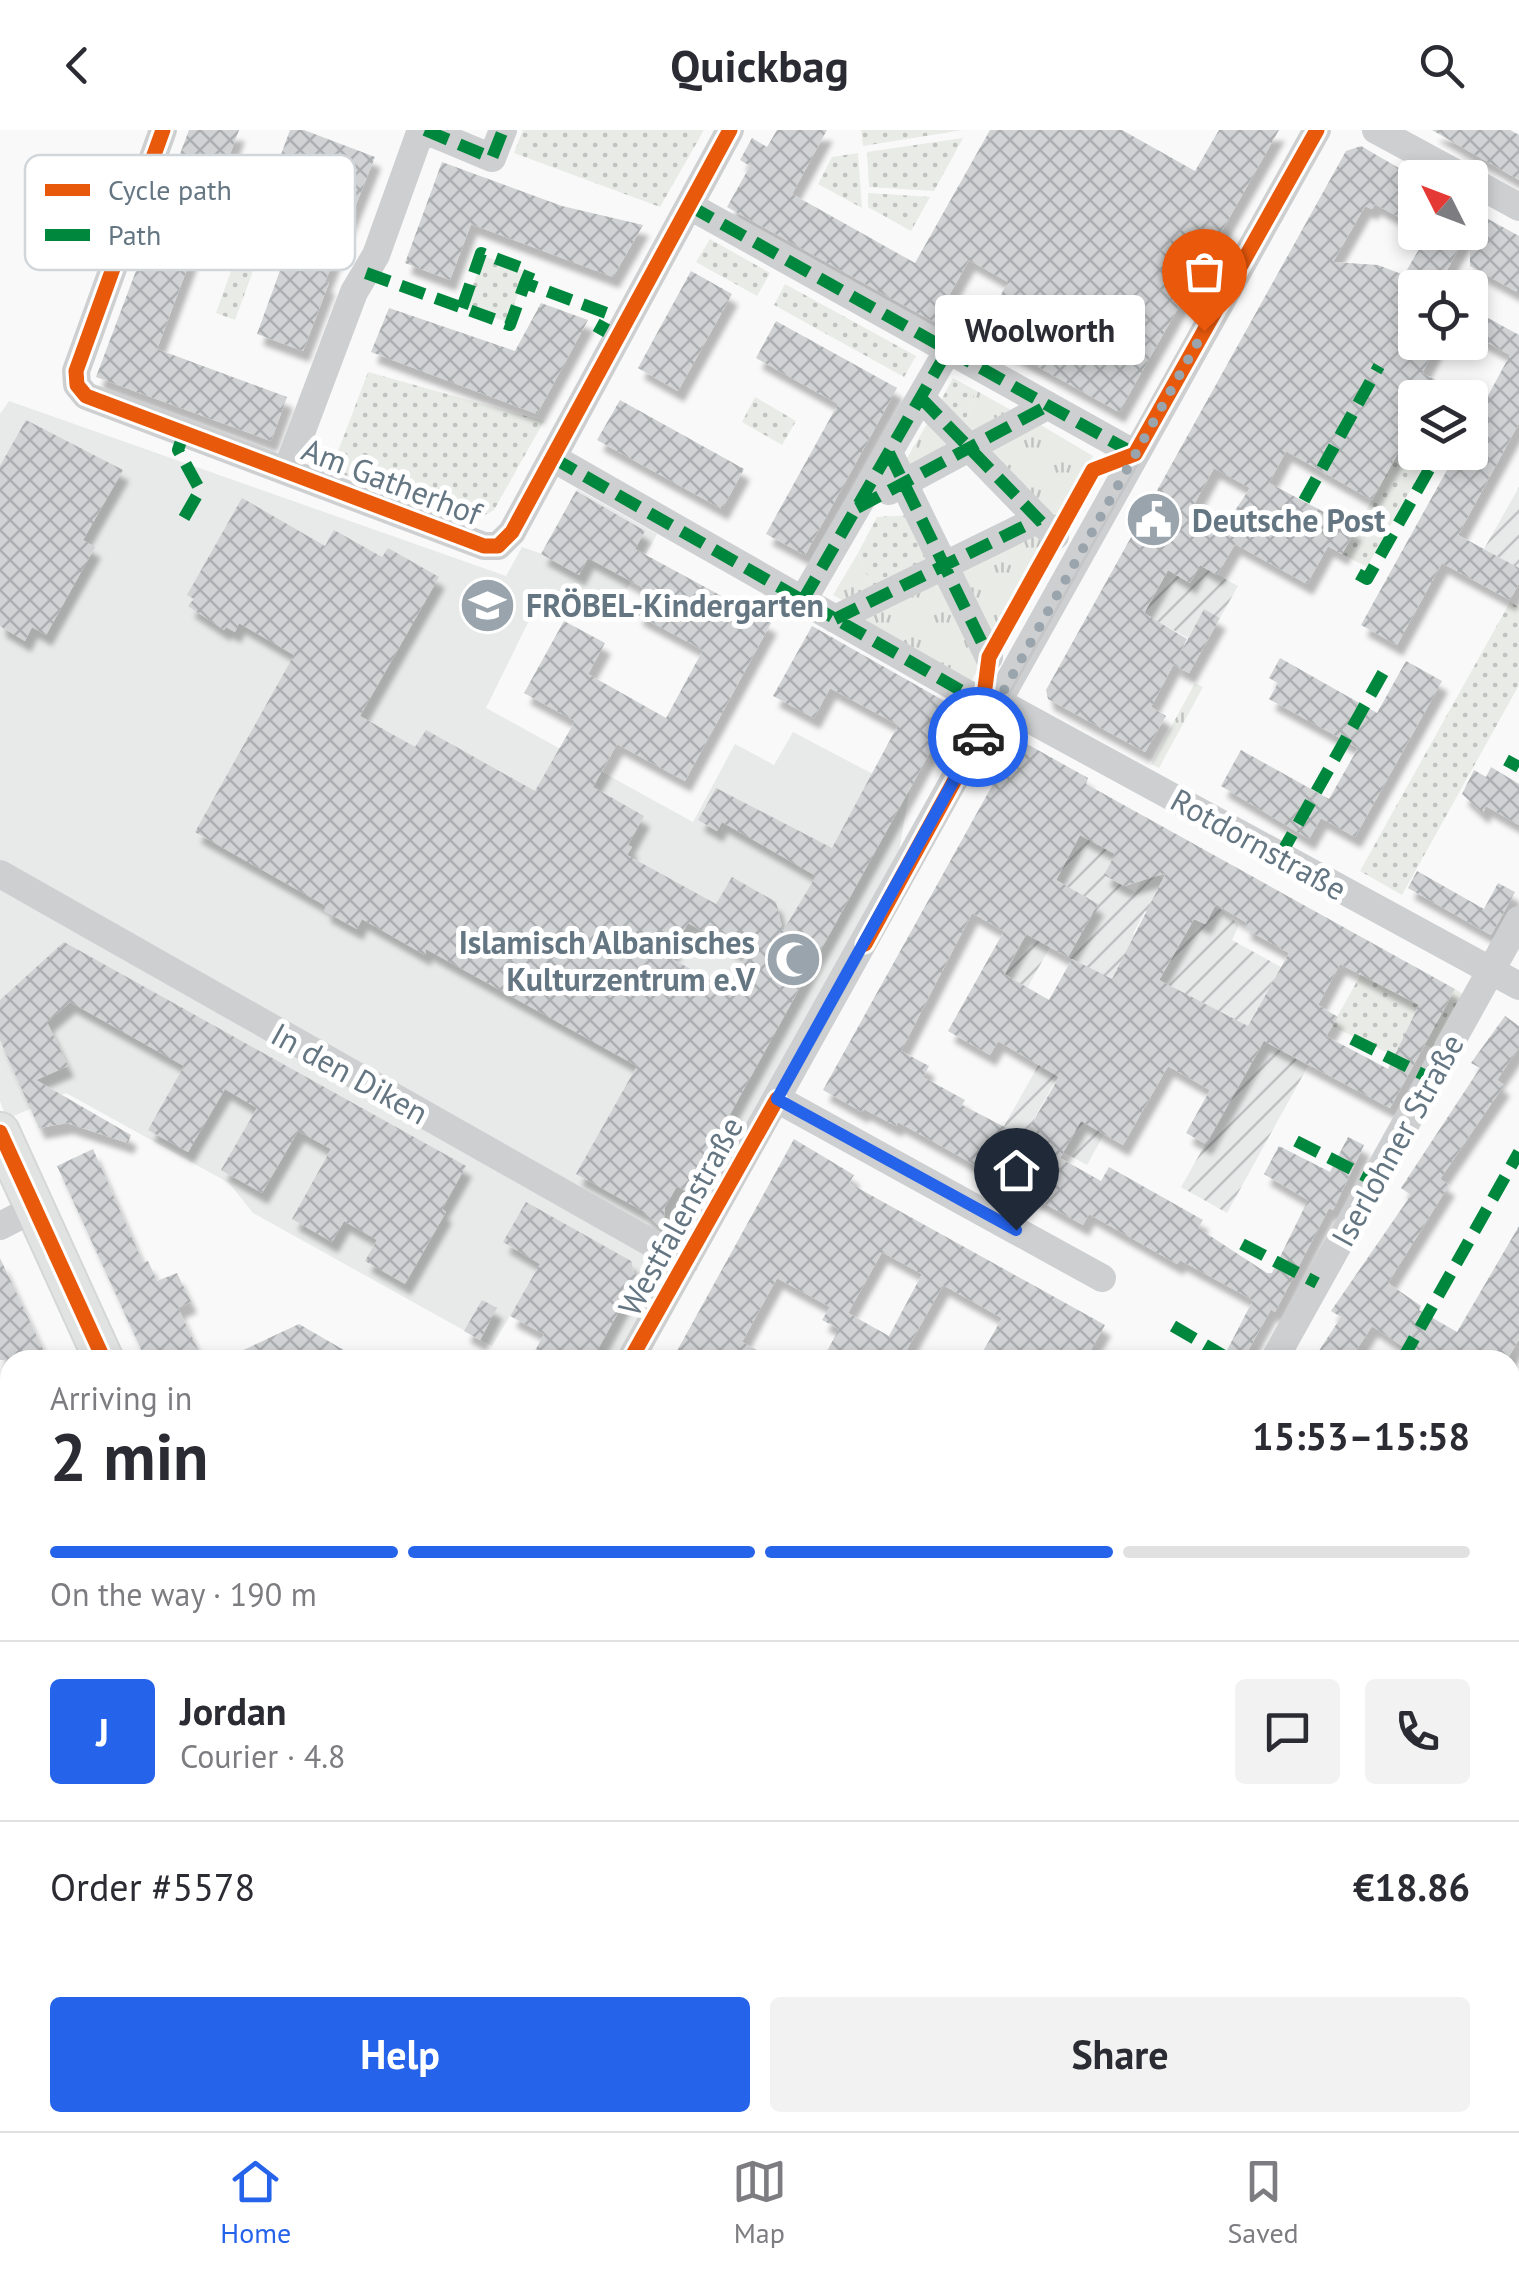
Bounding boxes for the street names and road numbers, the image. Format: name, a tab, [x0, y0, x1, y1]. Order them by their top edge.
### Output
street label: Am Gatherhof	[296, 428, 489, 535]
street label: Rotdornstraße	[1164, 778, 1354, 910]
street label: In den Diken	[264, 1013, 436, 1133]
street label: Iserlohner Straße	[1321, 1026, 1473, 1254]
street label: Westfalenstraße	[608, 1109, 752, 1323]

